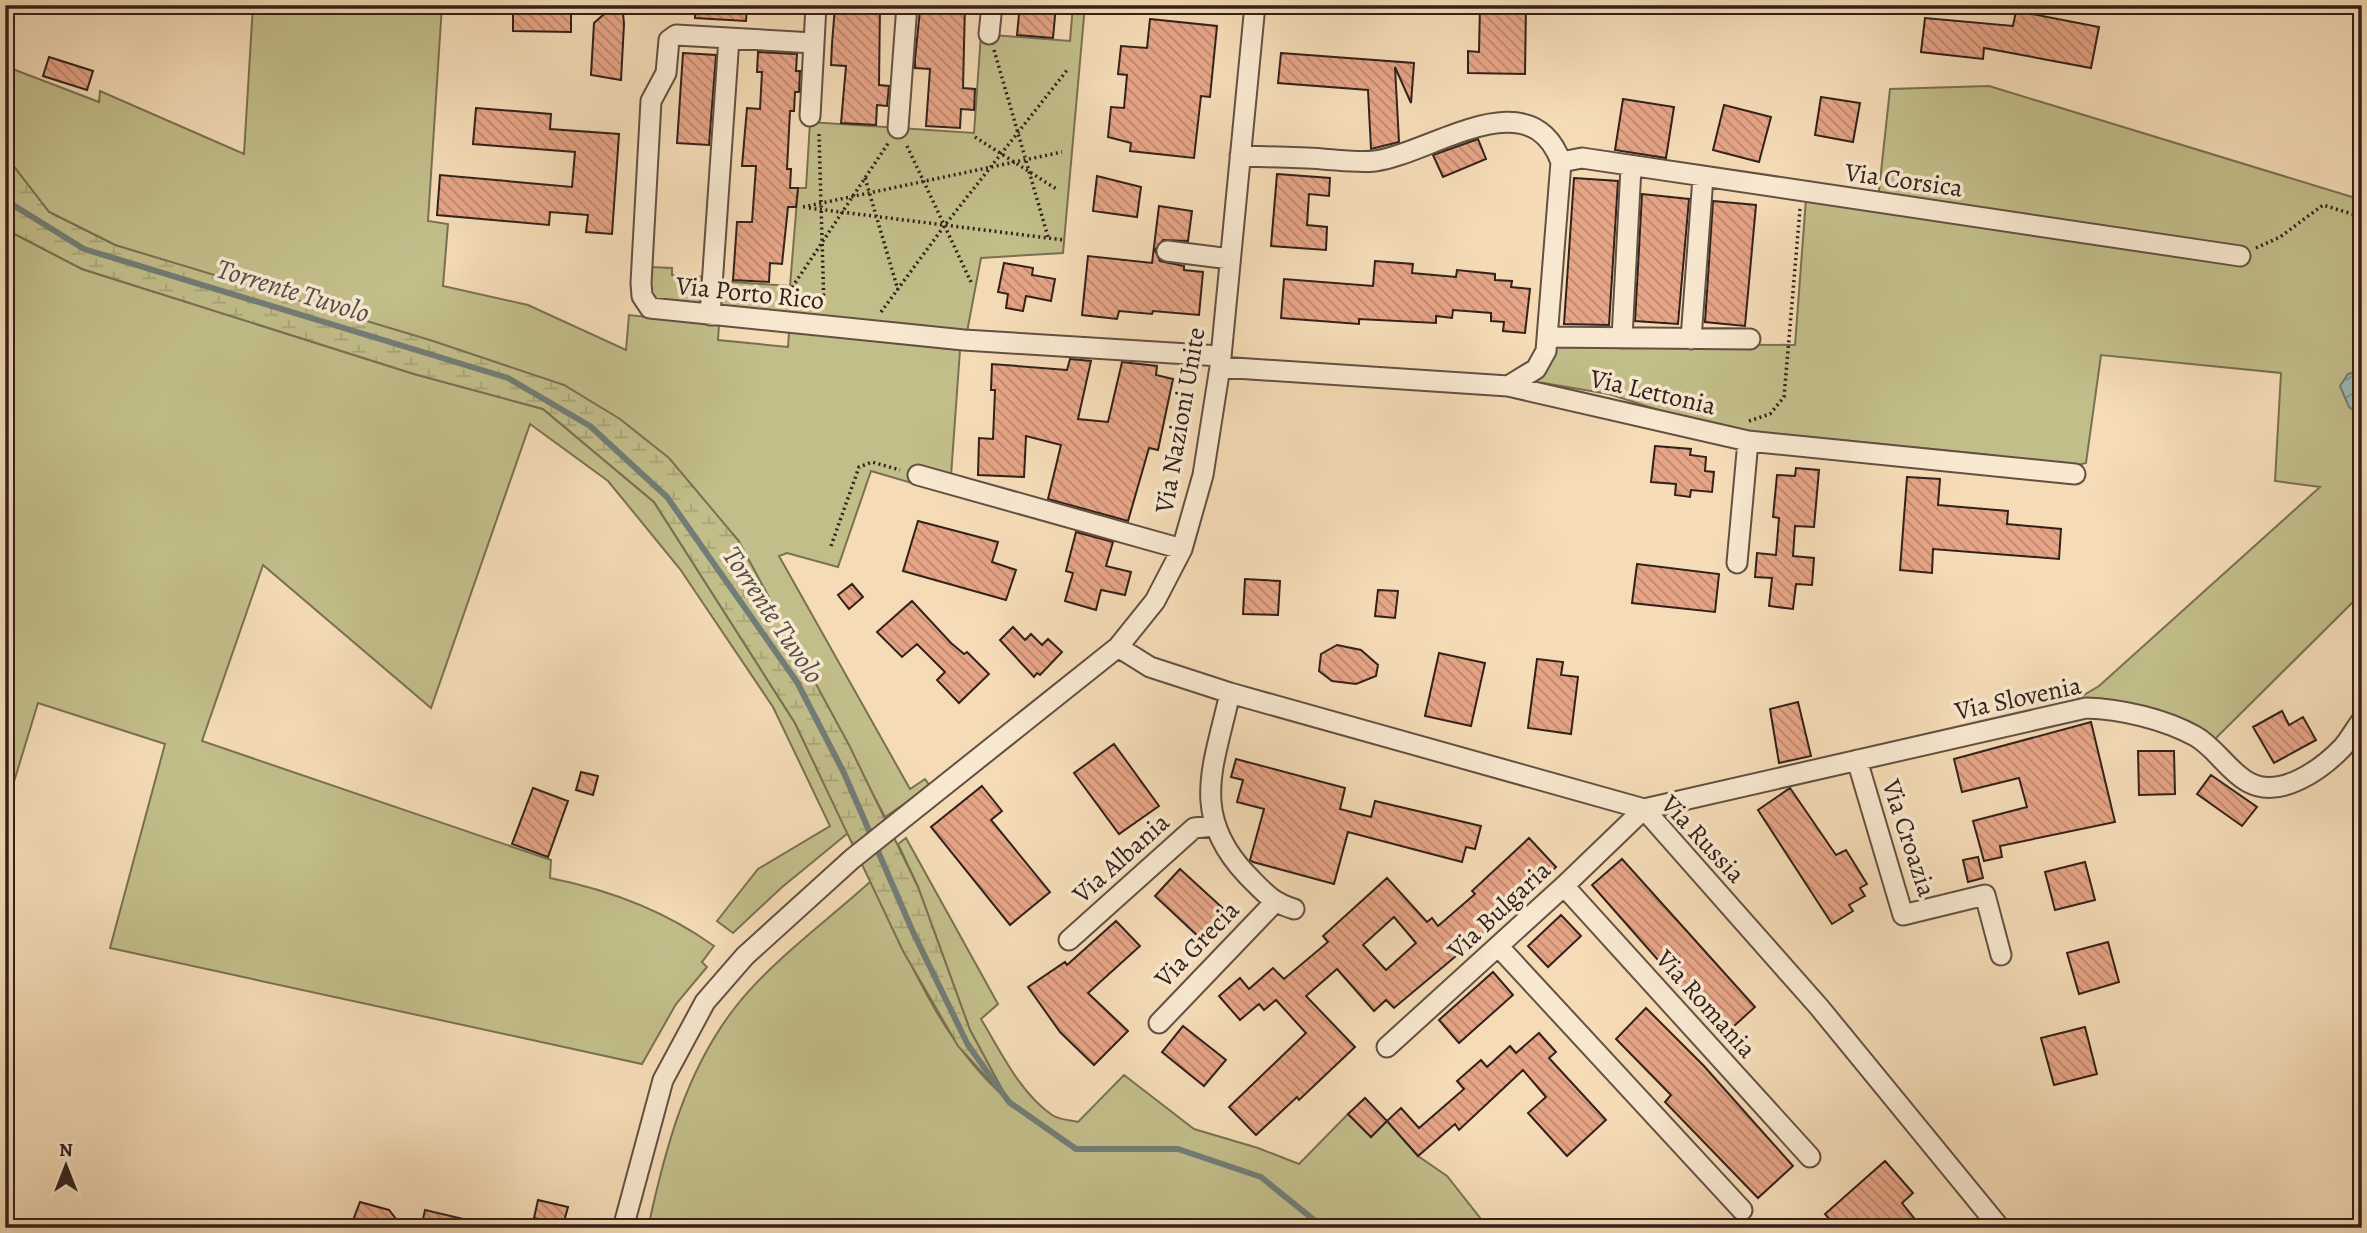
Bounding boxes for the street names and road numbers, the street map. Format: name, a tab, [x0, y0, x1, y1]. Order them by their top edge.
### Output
street label: Via Corsica	[1842, 154, 1965, 206]
street label: Via Porto Rico	[673, 268, 826, 318]
street label: Via Nazioni Unite	[1146, 325, 1214, 516]
street label: Via Lettonia	[1586, 360, 1719, 423]
street label: Via Slovenia	[1951, 668, 2084, 729]
street label: Via Croazia	[1873, 774, 1944, 901]
street label: Via Russia	[1652, 786, 1753, 891]
street label: Via Albania	[1064, 805, 1177, 912]
street label: Via Bulgaria	[1439, 853, 1558, 968]
street label: Via Grecia	[1146, 893, 1247, 996]
street label: Via Romania	[1647, 941, 1764, 1066]

